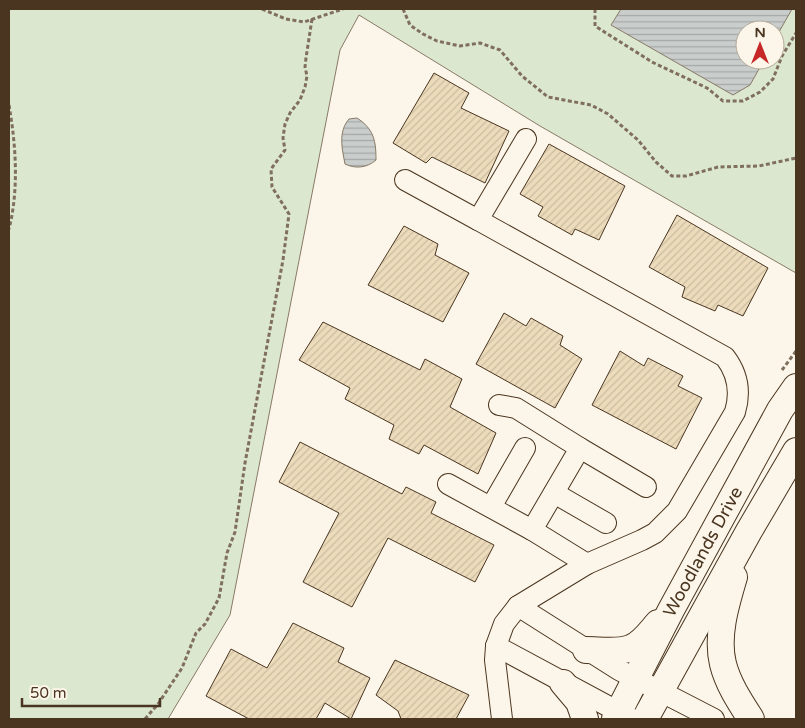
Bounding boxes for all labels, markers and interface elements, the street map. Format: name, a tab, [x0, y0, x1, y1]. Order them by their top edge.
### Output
north arrow	[735, 20, 785, 70]
text: N	[754, 24, 766, 41]
street label: Woodlands Drive	[658, 483, 747, 621]
scale bar	[22, 676, 160, 708]
text: 50 m	[30, 684, 67, 702]

